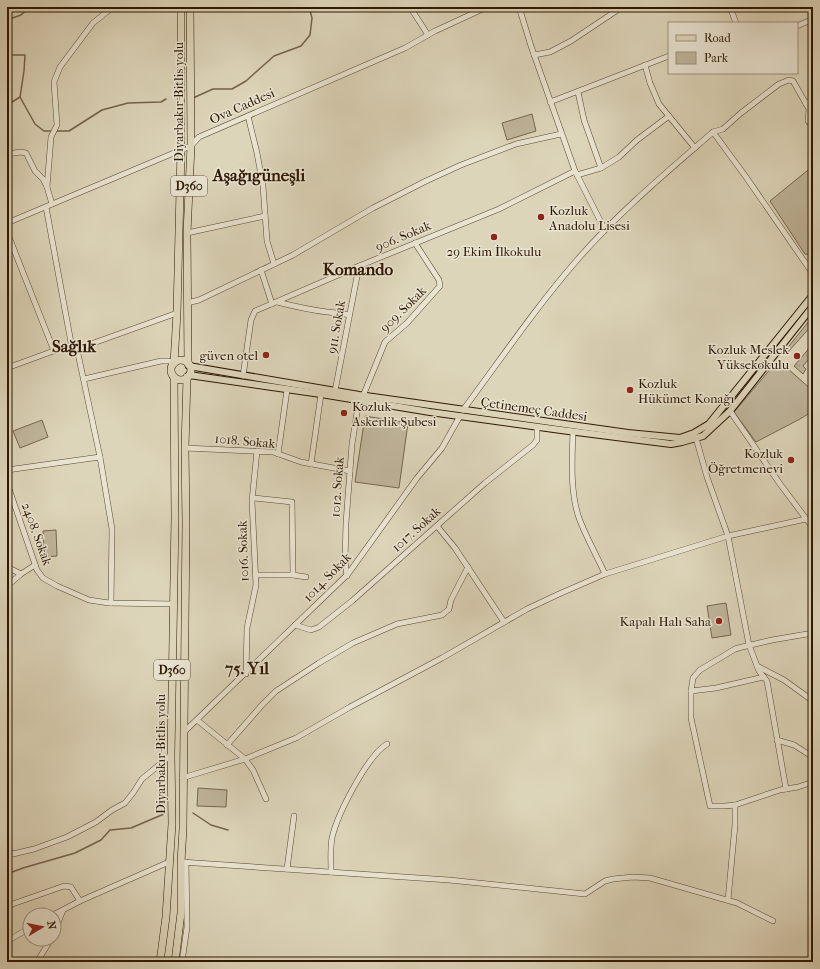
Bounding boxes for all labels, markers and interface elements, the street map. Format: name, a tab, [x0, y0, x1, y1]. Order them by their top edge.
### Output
legend	[668, 22, 798, 74]
text: Road	[704, 31, 731, 45]
street label: Diyarbakır-Bitlis yolu	[171, 41, 186, 162]
text: Park	[704, 51, 729, 65]
street label: Ova Caddesi	[207, 85, 277, 127]
district label: Aşağıgüneşli	[212, 165, 306, 186]
road number: D360	[171, 176, 207, 196]
place label: Kozluk Anadolu Lisesi	[548, 203, 630, 233]
marker: Kozluk Anadolu Lisesi	[536, 212, 546, 222]
street label: 906. Sokak	[373, 217, 433, 254]
marker: 29 Ekim İlkokulu	[489, 232, 499, 242]
place label: 29 Ekim İlkokulu	[447, 244, 542, 259]
district label: Komando	[323, 259, 394, 279]
street label: 909. Sokak	[377, 283, 429, 335]
street label: 911. Sokak	[324, 299, 348, 355]
district label: Sağlık	[52, 336, 97, 357]
place label: Kozluk Meslek Yüksekokulu	[708, 342, 790, 372]
place label: güven otel	[199, 348, 258, 363]
marker: güven otel	[261, 350, 271, 360]
marker: Kozluk Meslek Yüksekokulu	[792, 351, 802, 361]
place label: Kozluk Hükümet Konağı	[638, 376, 734, 406]
marker: Kozluk Hükümet Konağı	[625, 385, 635, 395]
street label: Çetinemeç Caddesi	[480, 394, 588, 425]
place label: Kozluk Askerlik Şubesi	[351, 399, 437, 429]
marker: Kozluk Askerlik Şubesi	[339, 408, 349, 418]
street label: 1018. Sokak	[214, 431, 276, 451]
place label: Kozluk Öğretmenevi	[708, 446, 783, 476]
marker: Kozluk Öğretmenevi	[786, 455, 796, 465]
street label: 1012. Sokak	[327, 456, 347, 518]
street label: 2408. Sokak	[19, 500, 55, 568]
street label: 1017. Sokak	[389, 503, 444, 555]
street label: 1016. Sokak	[234, 520, 252, 582]
street label: 1014. Sokak	[300, 549, 354, 605]
place label: Kapalı Halı Saha	[620, 614, 712, 629]
marker: Kapalı Halı Saha	[714, 616, 724, 626]
district label: 75. Yıl	[224, 658, 269, 678]
road number: D360	[154, 660, 190, 680]
street label: Diyarbakır-Bitlis yolu	[153, 693, 168, 814]
north arrow	[22, 907, 62, 947]
text: N	[44, 920, 59, 931]

